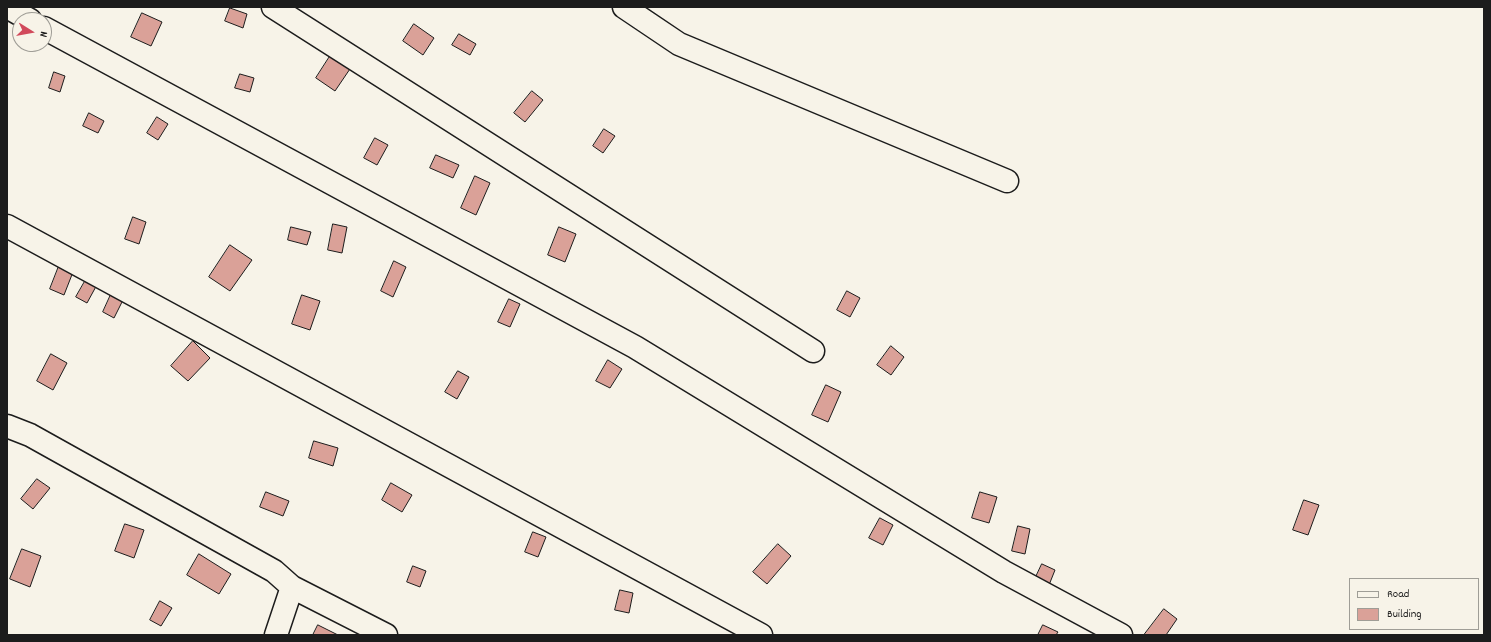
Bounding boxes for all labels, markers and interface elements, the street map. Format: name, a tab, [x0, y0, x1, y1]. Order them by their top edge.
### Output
north arrow	[12, 12, 52, 52]
text: N	[34, 30, 51, 38]
legend	[1349, 578, 1479, 630]
text: Road	[1387, 586, 1409, 603]
text: Building	[1387, 606, 1422, 623]

